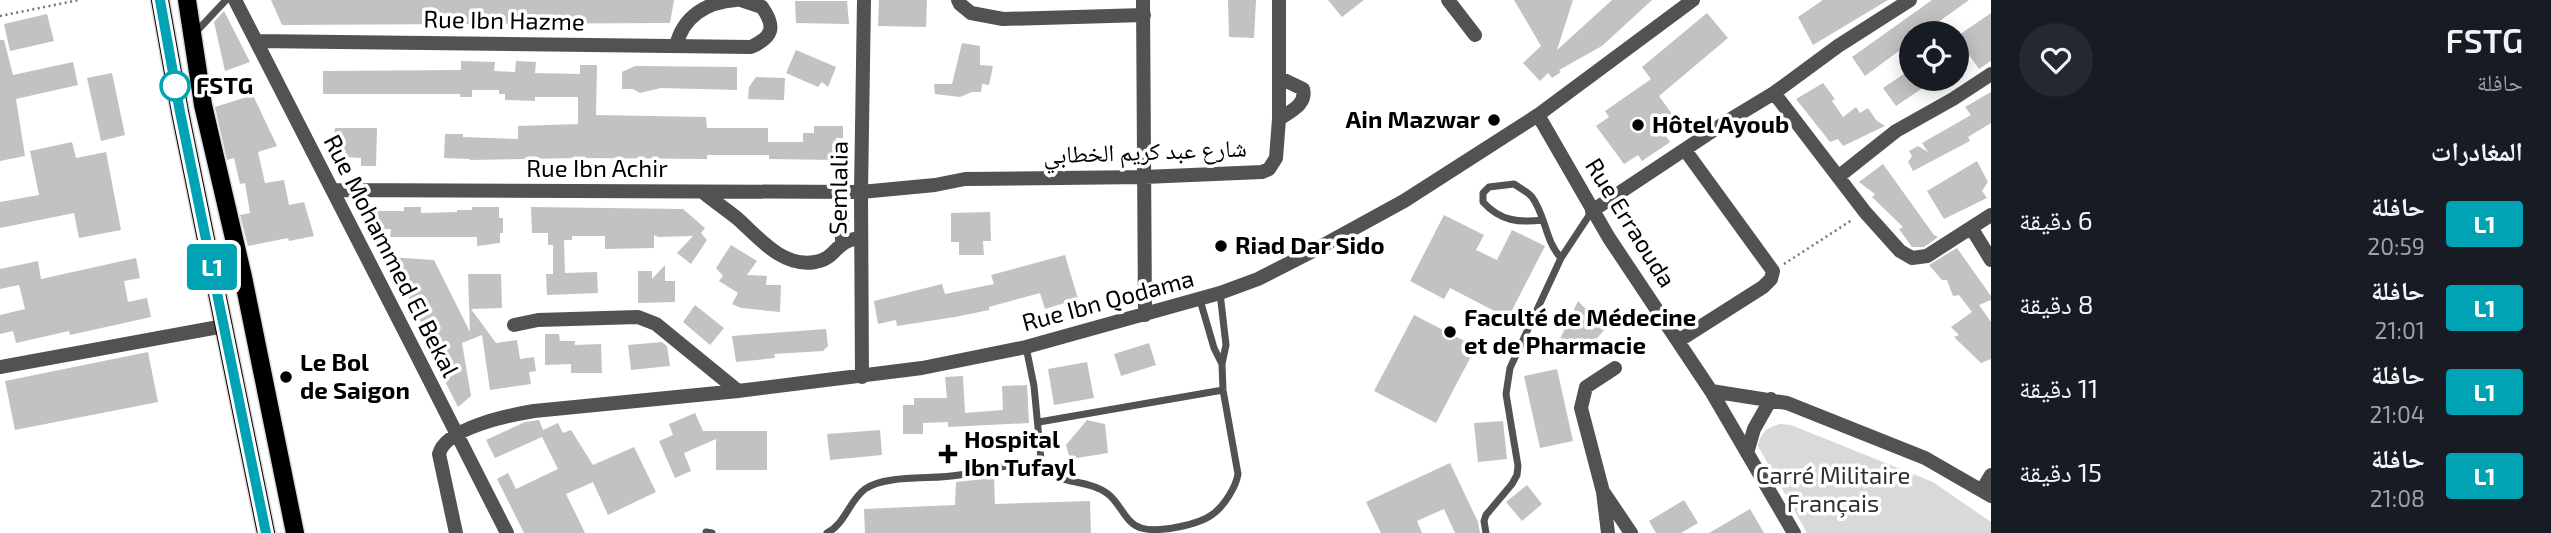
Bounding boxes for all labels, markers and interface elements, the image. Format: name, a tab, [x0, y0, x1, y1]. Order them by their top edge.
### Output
street label: Rue Ibn Hazme	[423, 4, 585, 35]
text: FSTG	[2446, 20, 2523, 60]
map controls	[1899, 21, 1969, 91]
button: locate	[1899, 21, 1969, 91]
button: heart	[2019, 23, 2093, 97]
text: حافلة	[2477, 68, 2523, 96]
place label: FSTG	[196, 70, 253, 99]
marker: FSTG	[160, 71, 190, 101]
place label: Ain Mazwar	[1346, 104, 1481, 133]
place label: Hôtel Ayoub	[1652, 109, 1789, 138]
marker: Ain Mazwar	[1486, 112, 1502, 128]
marker: Hôtel Ayoub	[1630, 117, 1646, 133]
street label: Rue Mohammed El Bekal	[319, 129, 466, 381]
street label: شارع عبد كريم الخطابي	[1043, 132, 1248, 175]
text: المغادرات	[2431, 135, 2523, 166]
street label: Semlalia	[822, 141, 853, 235]
street label: Rue Erraouda	[1580, 152, 1682, 292]
street label: Rue Ibn Achir	[526, 153, 668, 182]
text: حافلة	[2371, 190, 2425, 221]
text: 6 دقيقة	[2019, 204, 2093, 235]
text: L1	[2473, 209, 2496, 238]
place label: Riad Dar Sido	[1235, 230, 1385, 259]
text: 20:59	[2367, 232, 2425, 260]
marker: Riad Dar Sido	[1213, 238, 1229, 254]
line badge: L1	[180, 244, 244, 290]
text: L1	[201, 252, 223, 281]
street label: Rue Ibn Qodama	[1018, 263, 1197, 336]
text: حافلة	[2371, 274, 2425, 305]
text: 8 دقيقة	[2019, 288, 2093, 319]
text: L1	[2473, 293, 2496, 322]
place label: Faculté de Médecine et de Pharmacie	[1464, 302, 1696, 359]
text: 21:01	[2374, 316, 2425, 344]
marker: Faculté de Médecine et de Pharmacie	[1442, 324, 1458, 340]
place label: Le Bol de Saigon	[300, 347, 410, 404]
text: حافلة	[2371, 358, 2425, 389]
marker: Le Bol de Saigon	[278, 369, 294, 385]
text: 11 دقيقة	[2019, 372, 2098, 403]
text: L1	[2473, 377, 2496, 406]
text: 21:04	[2369, 400, 2425, 428]
place label: Hospital Ibn Tufayl	[964, 424, 1076, 481]
text: حافلة	[2371, 442, 2425, 473]
marker: Hospital Ibn Tufayl	[938, 444, 958, 464]
text: 15 دقيقة	[2019, 456, 2102, 487]
park label: Carré Militaire Français	[1756, 460, 1910, 518]
text: L1	[2473, 461, 2496, 490]
text: 21:08	[2370, 484, 2425, 512]

